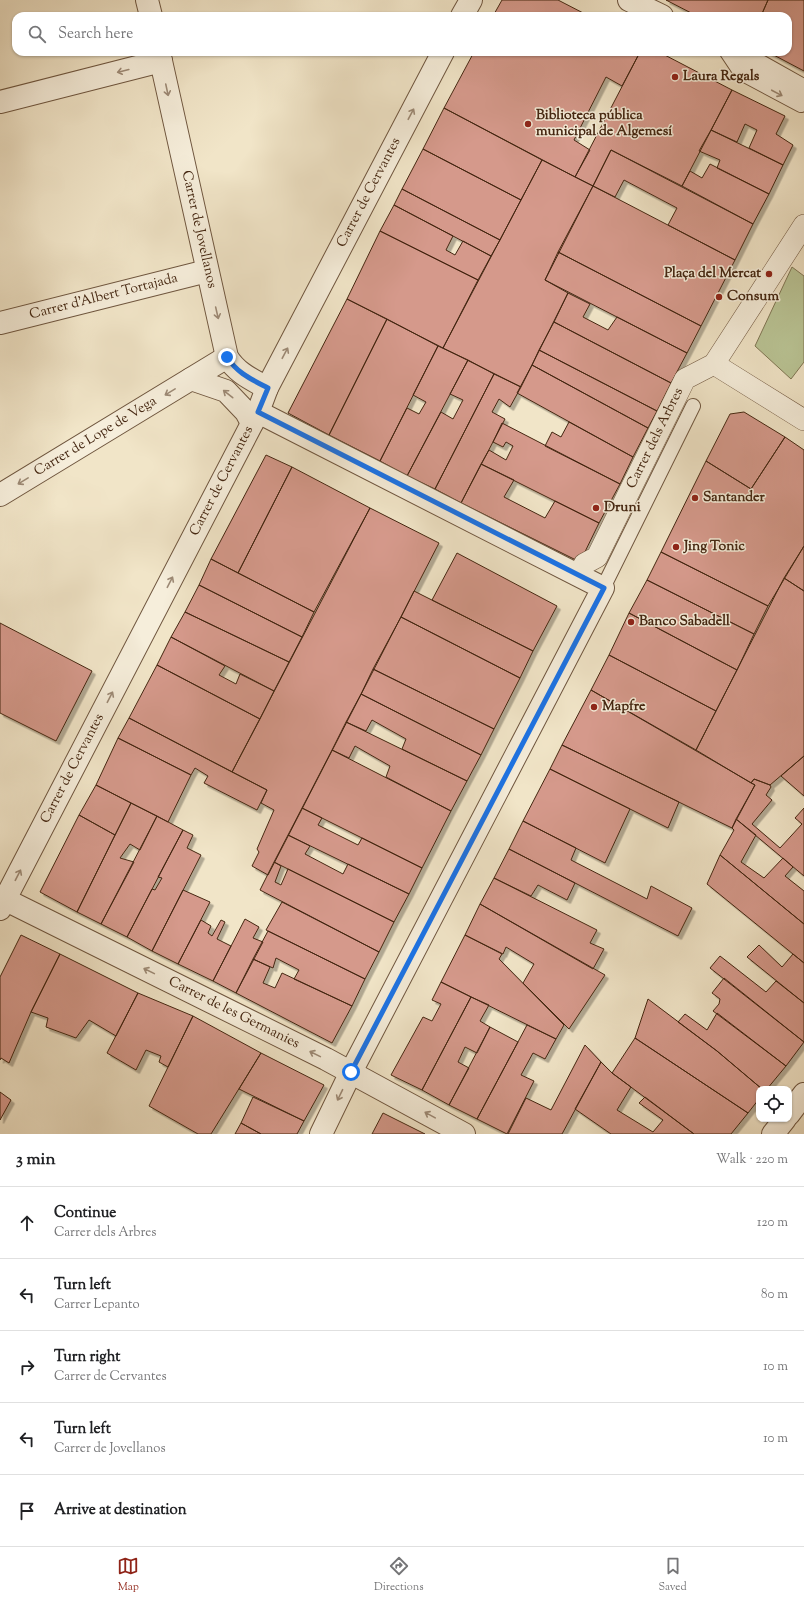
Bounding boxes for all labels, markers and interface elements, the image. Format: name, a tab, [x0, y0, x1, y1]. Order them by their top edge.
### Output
search box	[12, 12, 792, 56]
icon: search	[26, 23, 48, 45]
text: Search here	[58, 24, 133, 45]
one-way arrow	[116, 67, 129, 75]
place label: Laura Regals	[683, 67, 760, 87]
marker: Laura Regals	[670, 72, 680, 82]
one-way arrow	[163, 83, 171, 96]
one-way arrow	[771, 89, 783, 97]
place label: Biblioteca pública municipal de Algemesí	[536, 106, 672, 142]
one-way arrow	[407, 108, 415, 120]
marker: Biblioteca pública municipal de Algemesí	[523, 119, 533, 129]
street label: Carrer de Cervantes	[332, 134, 406, 251]
street label: Carrer de Jovellanos	[176, 169, 221, 290]
place label: Plaça del Mercat	[664, 264, 761, 284]
street label: Carrer d'Albert Tortajada	[27, 269, 181, 325]
marker: Plaça del Mercat	[764, 269, 774, 279]
place label: Consum	[727, 287, 779, 307]
marker: Consum	[714, 292, 724, 302]
one-way arrow	[214, 306, 221, 319]
route end	[218, 348, 236, 366]
one-way arrow	[282, 348, 290, 360]
street label: Carrer dels Arbres	[622, 385, 689, 492]
one-way arrow	[164, 388, 176, 396]
one-way arrow	[222, 389, 233, 398]
street label: Carrer de Lope de Vega	[31, 392, 161, 482]
street label: Carrer de Cervantes	[185, 423, 259, 540]
one-way arrow	[17, 477, 29, 485]
place label: Santander	[703, 488, 766, 508]
marker: Santander	[690, 493, 700, 503]
place label: Druni	[604, 498, 641, 518]
marker: Druni	[591, 503, 601, 513]
place label: Jing Tonic	[683, 537, 745, 557]
marker: Jing Tonic	[671, 542, 681, 552]
one-way arrow	[167, 576, 174, 588]
place label: Banco Sabadell	[639, 612, 730, 632]
marker: Banco Sabadell	[626, 617, 636, 627]
one-way arrow	[107, 691, 114, 703]
place label: Mapfre	[602, 697, 646, 717]
marker: Mapfre	[589, 702, 599, 712]
street label: Carrer de Cervantes	[36, 710, 110, 827]
one-way arrow	[15, 869, 22, 881]
one-way arrow	[143, 967, 155, 974]
street label: Carrer de les Germanies	[165, 972, 303, 1054]
one-way arrow	[310, 1050, 322, 1057]
route start	[342, 1063, 360, 1081]
map controls	[756, 1086, 792, 1122]
button: locate	[756, 1086, 792, 1122]
one-way arrow	[336, 1089, 343, 1101]
one-way arrow	[424, 1111, 436, 1119]
text: 3 min	[16, 1148, 55, 1172]
text: Walk · 220 m	[716, 1151, 788, 1169]
text: Continue	[54, 1203, 116, 1224]
icon: ahead	[16, 1212, 38, 1234]
text: 120 m	[757, 1214, 788, 1232]
text: Carrer dels Arbres	[54, 1224, 156, 1242]
text: Turn left	[54, 1275, 111, 1296]
icon: left	[16, 1284, 38, 1306]
text: 80 m	[761, 1286, 788, 1304]
text: Carrer Lepanto	[54, 1296, 140, 1314]
text: Turn right	[54, 1347, 120, 1368]
icon: right	[16, 1356, 38, 1378]
text: 10 m	[763, 1358, 788, 1376]
text: Carrer de Cervantes	[54, 1368, 167, 1386]
text: Turn left	[54, 1419, 111, 1440]
icon: left	[16, 1428, 38, 1450]
text: 10 m	[763, 1430, 788, 1448]
text: Carrer de Jovellanos	[54, 1440, 166, 1458]
icon: arrive	[16, 1500, 38, 1522]
text: Arrive at destination	[54, 1500, 187, 1521]
tab: Map	[117, 1555, 139, 1595]
tab: Directions	[374, 1555, 424, 1595]
tab: Saved	[658, 1555, 687, 1595]

